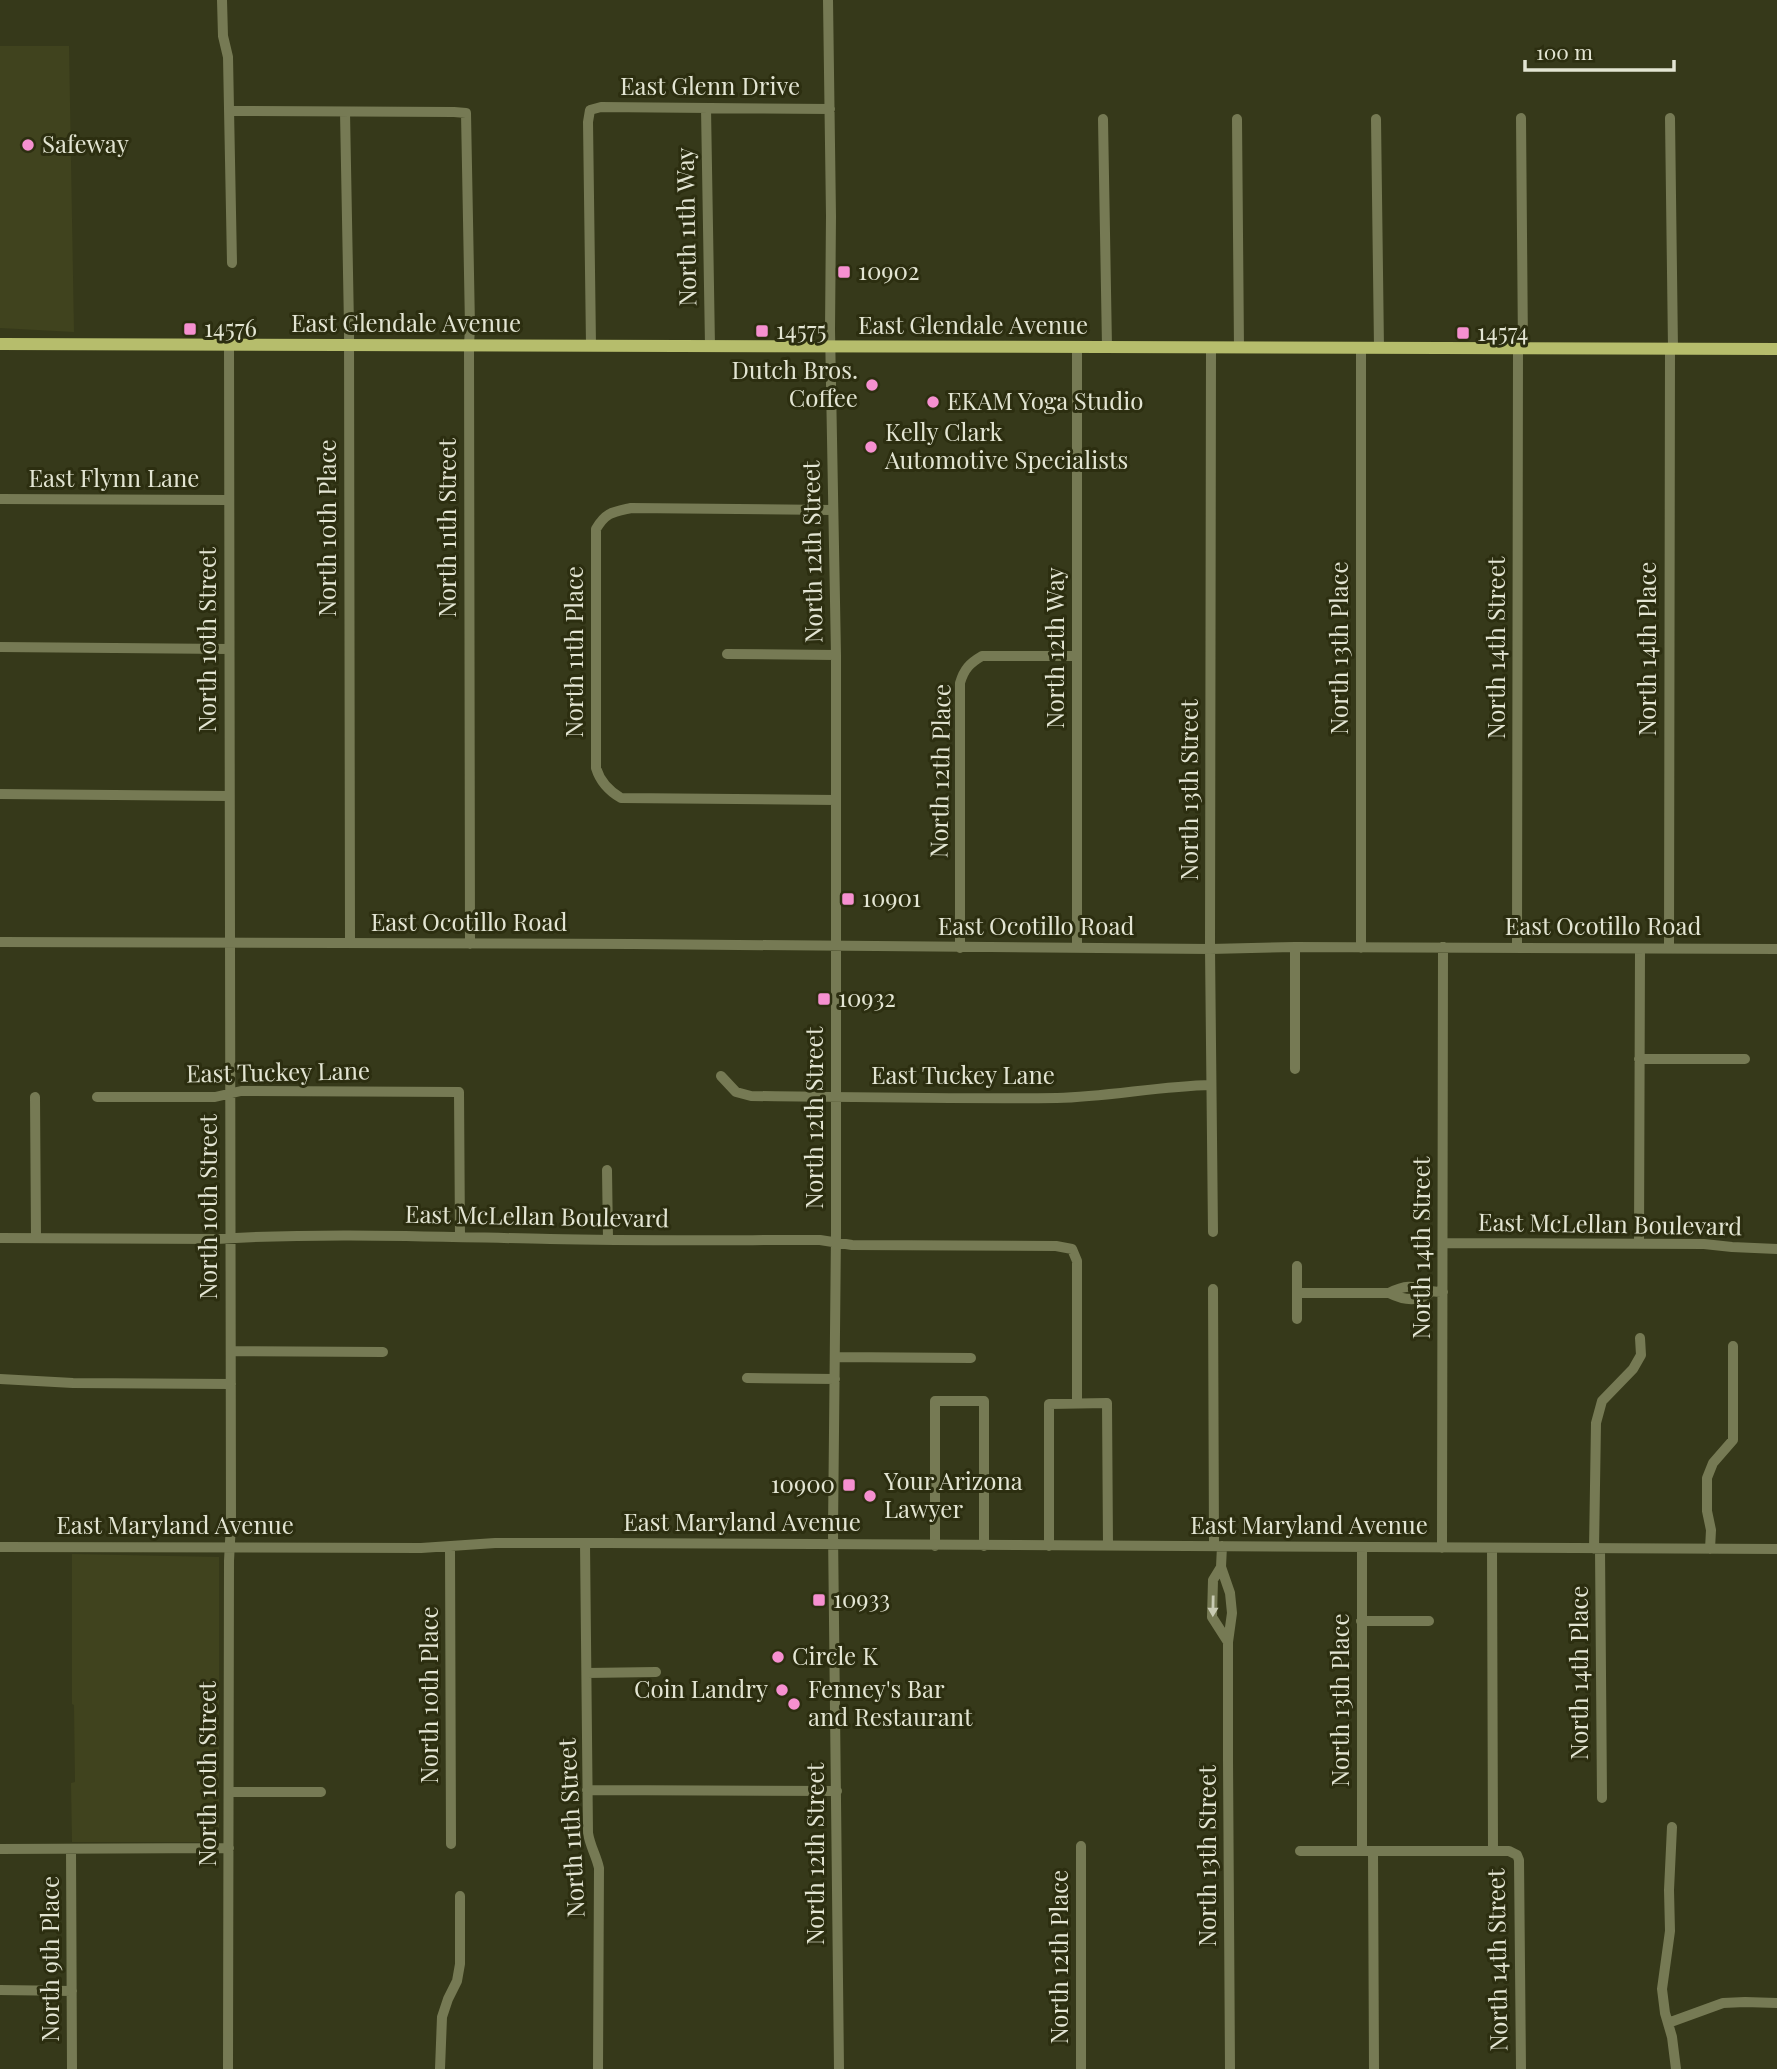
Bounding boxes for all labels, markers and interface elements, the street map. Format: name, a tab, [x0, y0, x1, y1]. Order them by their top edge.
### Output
scale bar	[1525, 28, 1674, 72]
text: 100 m	[1536, 37, 1593, 65]
street label: East Glenn Drive	[620, 69, 800, 101]
place label: Safeway	[42, 127, 129, 159]
marker: Safeway	[20, 137, 36, 153]
street label: North 11th Way	[668, 147, 702, 307]
place label: 10902	[858, 254, 919, 286]
marker: 10902	[836, 264, 852, 280]
street label: East Glendale Avenue	[291, 306, 521, 338]
street label: East Glendale Avenue	[858, 308, 1088, 340]
place label: 14576	[204, 311, 257, 343]
place label: 14575	[776, 313, 826, 345]
place label: 14574	[1477, 315, 1528, 347]
marker: 14576	[182, 321, 198, 337]
marker: 14575	[754, 323, 770, 339]
marker: 14574	[1455, 325, 1471, 341]
place label: Dutch Bros. Coffee	[731, 353, 858, 413]
marker: Dutch Bros. Coffee	[864, 377, 880, 393]
place label: EKAM Yoga Studio	[947, 384, 1143, 416]
marker: EKAM Yoga Studio	[925, 394, 941, 410]
place label: Kelly Clark Automotive Specialists	[884, 415, 1128, 475]
street label: North 11th Street	[430, 438, 462, 618]
street label: North 10th Place	[310, 439, 342, 617]
marker: Kelly Clark Automotive Specialists	[863, 439, 879, 455]
street label: North 12th Street	[793, 460, 829, 643]
street label: East Flynn Lane	[29, 461, 199, 493]
street label: North 10th Street	[190, 547, 222, 733]
street label: North 14th Street	[1479, 556, 1511, 739]
street label: North 13th Place	[1322, 561, 1354, 735]
street label: North 14th Place	[1630, 562, 1662, 736]
street label: North 11th Place	[557, 566, 589, 738]
street label: North 12th Way	[1038, 567, 1070, 729]
street label: North 12th Place	[921, 684, 957, 858]
street label: North 13th Street	[1172, 699, 1204, 881]
place label: 10901	[862, 881, 921, 913]
marker: 10901	[840, 891, 856, 907]
street label: East Ocotillo Road	[371, 905, 567, 937]
street label: East Ocotillo Road	[938, 909, 1134, 941]
street label: East Ocotillo Road	[1505, 909, 1701, 941]
place label: 10932	[838, 981, 896, 1013]
marker: 10932	[816, 991, 832, 1007]
street label: North 12th Street	[797, 1026, 829, 1209]
street label: East Tuckey Lane	[186, 1053, 370, 1089]
street label: East Tuckey Lane	[871, 1058, 1055, 1090]
street label: North 10th Street	[191, 1114, 223, 1300]
street label: North 14th Street	[1404, 1156, 1436, 1339]
street label: East McLellan Boulevard	[405, 1197, 669, 1233]
street label: East McLellan Boulevard	[1478, 1205, 1742, 1241]
place label: Your Arizona Lawyer	[883, 1464, 1023, 1524]
place label: 10900	[771, 1467, 835, 1499]
marker: 10900	[841, 1477, 857, 1493]
marker: Your Arizona Lawyer	[862, 1488, 878, 1504]
street label: East Maryland Avenue	[623, 1505, 861, 1537]
street label: East Maryland Avenue	[56, 1508, 294, 1540]
street label: East Maryland Avenue	[1190, 1508, 1428, 1540]
place label: 10933	[833, 1582, 890, 1614]
street label: North 14th Place	[1562, 1586, 1594, 1760]
marker: 10933	[811, 1592, 827, 1608]
one-way arrow	[1207, 1595, 1219, 1617]
street label: North 10th Place	[412, 1606, 444, 1784]
street label: North 13th Place	[1323, 1613, 1355, 1787]
place label: Circle K	[792, 1639, 878, 1671]
marker: Circle K	[770, 1649, 786, 1665]
place label: Coin Landry	[634, 1672, 768, 1704]
place label: Fenney's Bar and Restaurant	[808, 1672, 973, 1732]
street label: North 10th Street	[190, 1681, 222, 1867]
marker: Coin Landry	[774, 1682, 790, 1698]
marker: Fenney's Bar and Restaurant	[786, 1696, 802, 1712]
street label: North 11th Street	[549, 1737, 591, 1919]
street label: North 12th Street	[798, 1762, 830, 1945]
street label: North 13th Street	[1190, 1765, 1222, 1947]
street label: North 14th Street	[1478, 1868, 1514, 2052]
street label: North 12th Place	[1042, 1870, 1074, 2044]
street label: North 9th Place	[33, 1876, 65, 2042]

